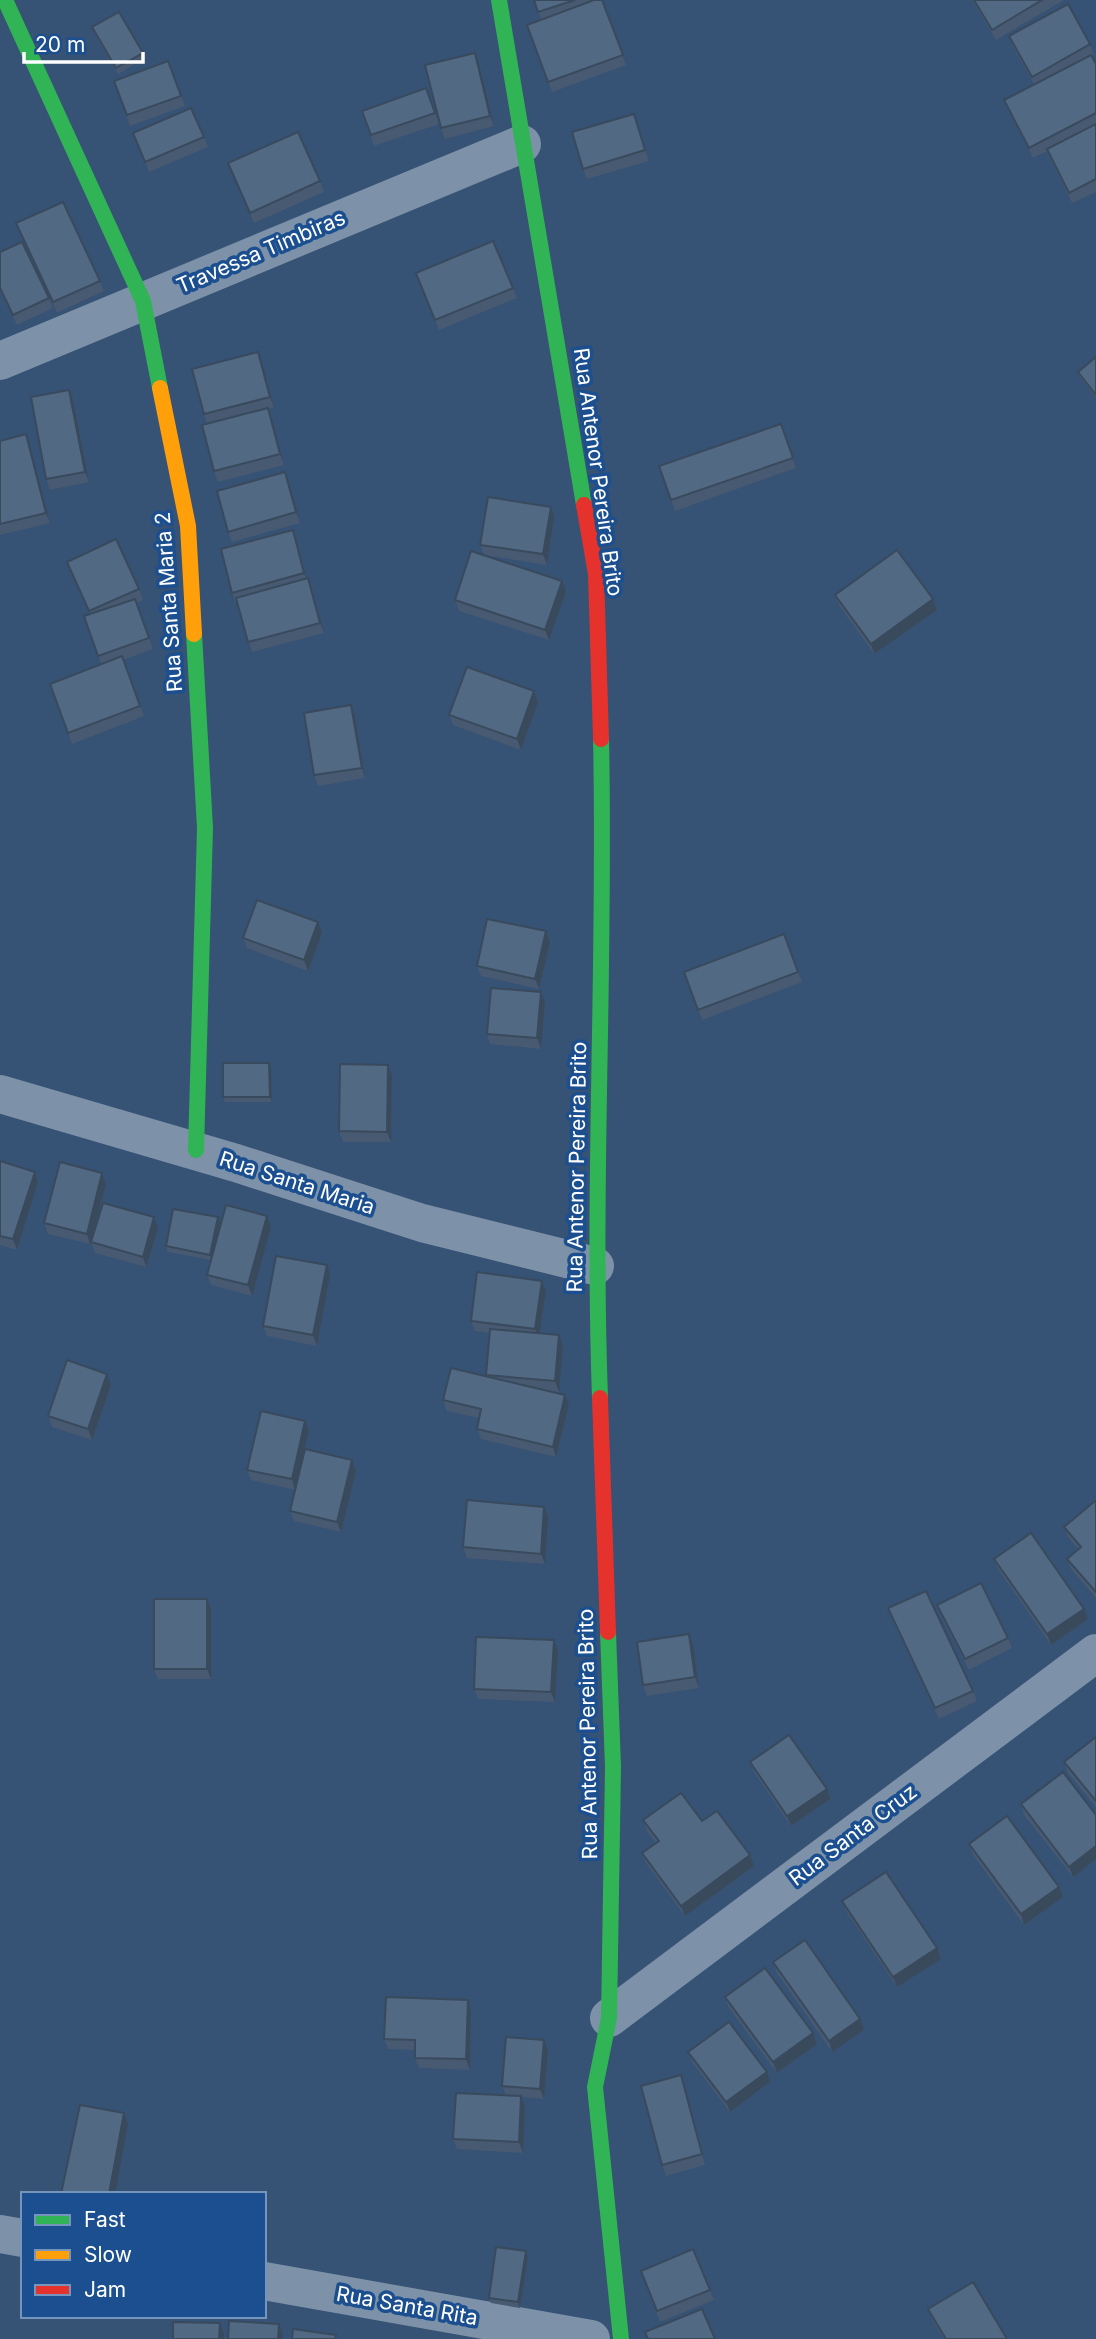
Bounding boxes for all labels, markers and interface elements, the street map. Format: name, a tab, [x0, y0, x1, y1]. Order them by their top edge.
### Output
scale bar	[24, 21, 144, 65]
text: 20 m	[35, 32, 85, 57]
street label: Travessa Timbiras	[173, 205, 349, 298]
street label: Rua Antenor Pereira Brito	[569, 346, 628, 598]
street label: Rua Santa Maria 2	[150, 511, 187, 693]
street label: Rua Antenor Pereira Brito	[562, 1041, 591, 1292]
street label: Rua Santa Maria	[216, 1146, 378, 1219]
street label: Rua Antenor Pereira Brito	[573, 1609, 602, 1860]
street label: Rua Santa Cruz	[784, 1779, 921, 1891]
legend	[21, 2192, 266, 2318]
text: Fast	[84, 2207, 126, 2232]
text: Slow	[84, 2242, 132, 2267]
text: Jam	[84, 2277, 126, 2302]
street label: Rua Santa Rita	[334, 2281, 480, 2330]

